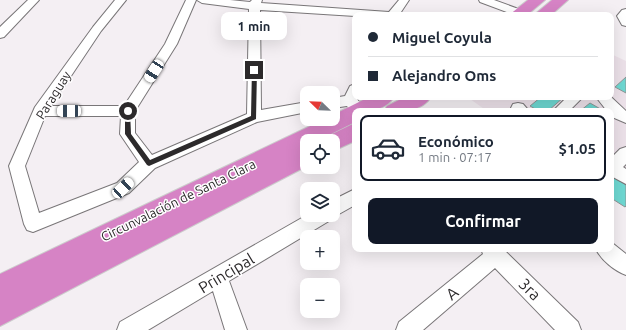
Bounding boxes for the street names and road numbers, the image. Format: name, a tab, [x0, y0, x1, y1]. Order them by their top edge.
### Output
street label: Paraguay	[33, 68, 73, 122]
street label: Circunvalación de Santa Clara	[98, 156, 258, 244]
street label: Principal	[195, 249, 257, 297]
street label: 3ra	[515, 274, 545, 304]
street label: A	[442, 282, 462, 303]

